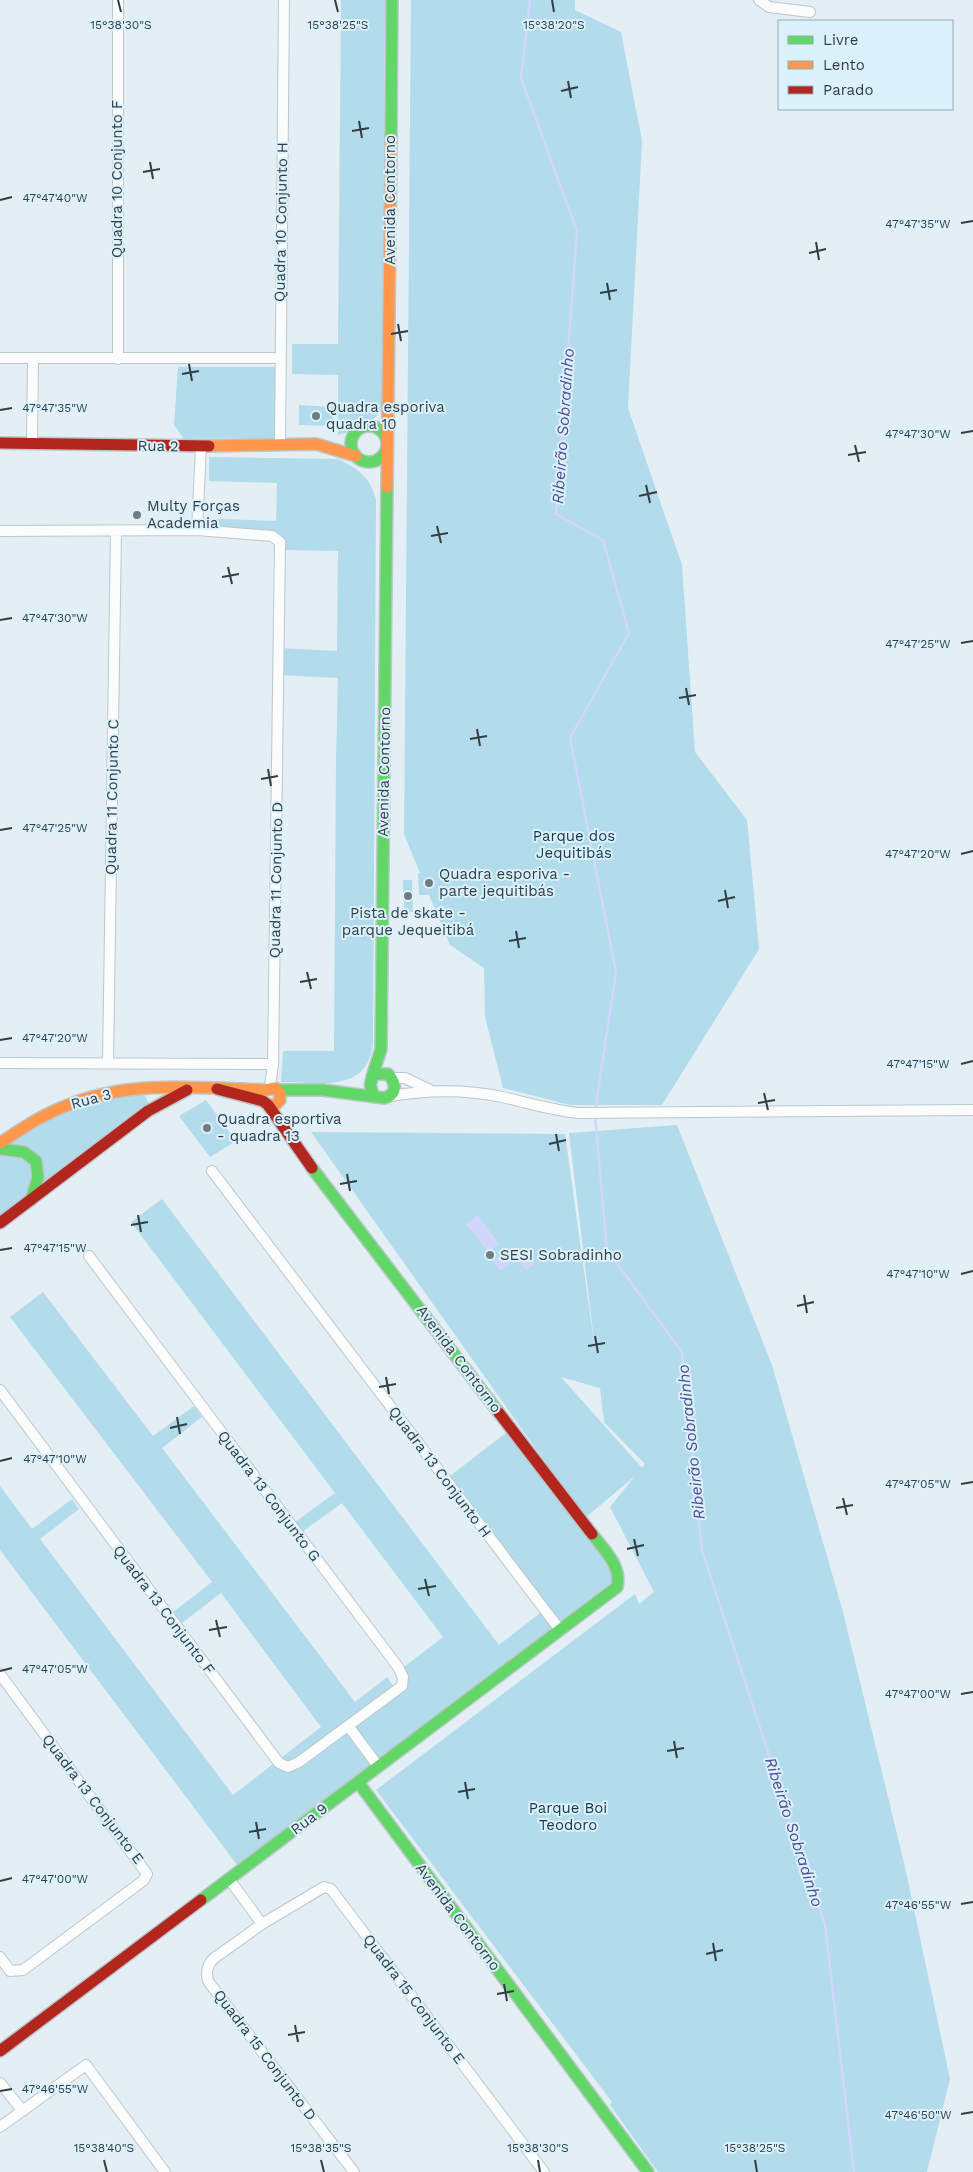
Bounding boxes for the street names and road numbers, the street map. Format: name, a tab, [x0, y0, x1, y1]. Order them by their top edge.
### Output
street label: Quadra 10 Conjunto F	[108, 100, 126, 258]
street label: Avenida Contorno	[381, 135, 399, 265]
street label: Quadra 10 Conjunto H	[271, 142, 291, 302]
street label: Rua 2	[137, 437, 179, 455]
street label: Avenida Contorno	[374, 707, 394, 837]
street label: Quadra 11 Conjunto C	[102, 719, 122, 875]
street label: Quadra 11 Conjunto D	[266, 802, 286, 958]
street label: Rua 3	[69, 1085, 113, 1113]
street label: Avenida Contorno	[413, 1302, 505, 1416]
street label: Quadra 13 Conjunto H	[385, 1403, 495, 1541]
street label: Quadra 13 Conjunto G	[214, 1427, 324, 1565]
street label: Quadra 13 Conjunto F	[109, 1542, 219, 1678]
street label: Quadra 13 Conjunto E	[38, 1731, 148, 1867]
street label: Rua 9	[287, 1799, 331, 1839]
street label: Avenida Contorno	[412, 1860, 504, 1974]
street label: Quadra 15 Conjunto E	[359, 1931, 469, 2067]
street label: Quadra 15 Conjunto D	[210, 1986, 320, 2124]

